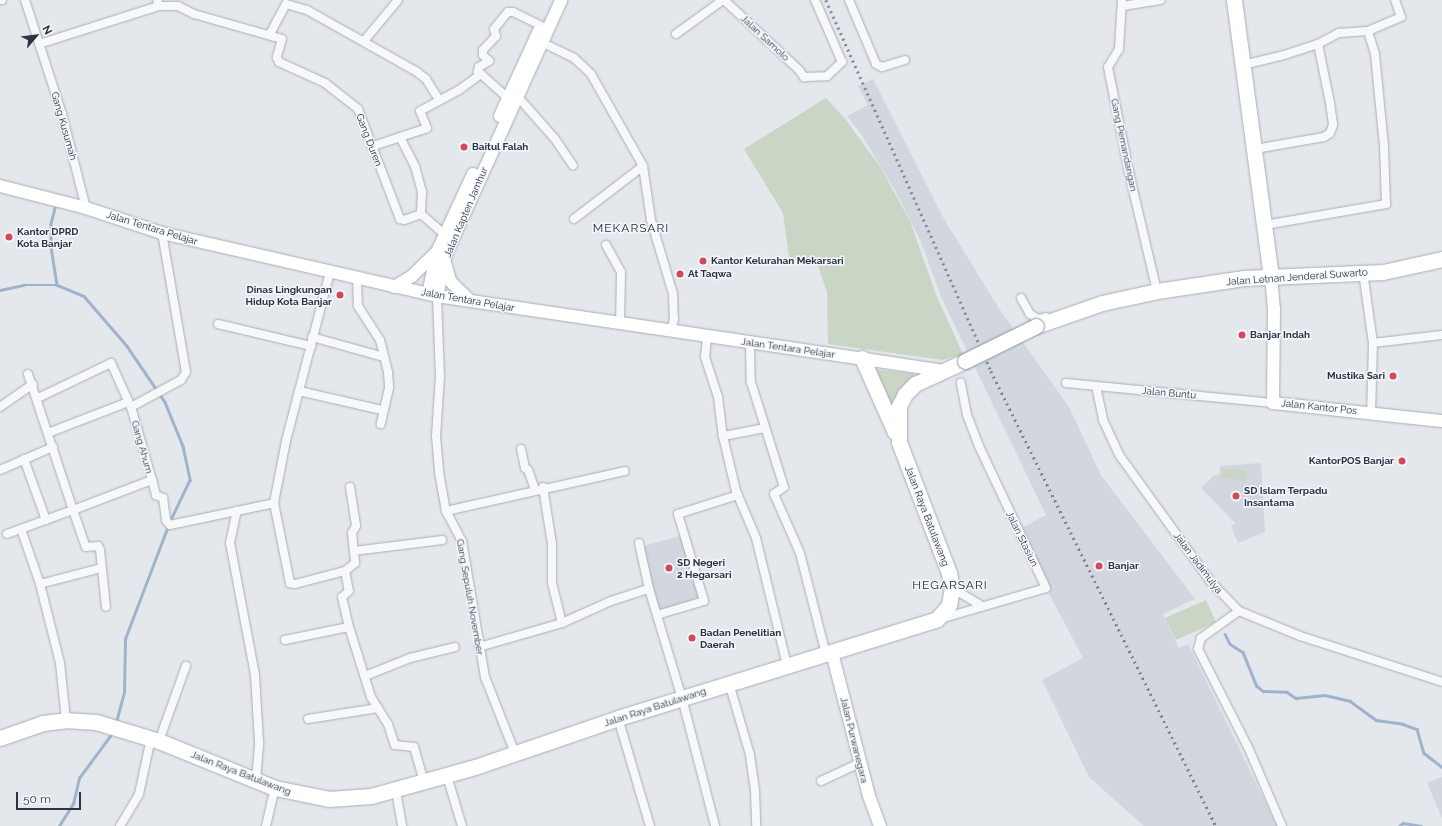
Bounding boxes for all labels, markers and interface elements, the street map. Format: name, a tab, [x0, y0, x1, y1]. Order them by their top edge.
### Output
street label: Jalan Samolo	[738, 12, 792, 64]
north arrow	[16, 16, 56, 56]
text: N	[39, 23, 55, 37]
street label: Gang Kusumah	[49, 90, 79, 162]
street label: Gang Pemandangan	[1108, 97, 1140, 193]
street label: Gang Duren	[353, 112, 385, 168]
place label: Baitul Falah	[472, 141, 529, 153]
marker: Baitul Falah	[459, 142, 469, 152]
street label: Jalan Kapten Jamhur	[442, 165, 490, 259]
street label: Jalan Tentara Pelajar	[105, 208, 199, 248]
district label: MEKARSARI	[593, 222, 669, 236]
place label: Kantor DPRD Kota Banjar	[17, 225, 79, 248]
marker: Kantor DPRD Kota Banjar	[4, 232, 14, 242]
place label: Kantor Kelurahan Mekarsari	[711, 255, 844, 267]
marker: Kantor Kelurahan Mekarsari	[698, 256, 708, 266]
street label: Jalan Letnan Jenderal Suwarto	[1226, 266, 1368, 288]
place label: At Taqwa	[688, 268, 732, 280]
marker: At Taqwa	[675, 269, 685, 279]
place label: Dinas Lingkungan Hidup Kota Banjar	[246, 283, 332, 306]
street label: Jalan Tentara Pelajar	[420, 286, 516, 314]
marker: Dinas Lingkungan Hidup Kota Banjar	[335, 290, 345, 300]
place label: Banjar Indah	[1250, 329, 1310, 341]
marker: Banjar Indah	[1237, 330, 1247, 340]
street label: Jalan Tentara Pelajar	[740, 335, 836, 361]
place label: Mustika Sari	[1327, 370, 1385, 382]
marker: Mustika Sari	[1388, 371, 1398, 381]
street label: Jalan Buntu	[1141, 385, 1197, 401]
street label: Jalan Kantor Pos	[1280, 397, 1358, 417]
street label: Gang Ahum	[129, 419, 155, 475]
place label: KantorPOS Banjar	[1309, 455, 1394, 467]
marker: KantorPOS Banjar	[1397, 456, 1407, 466]
street label: Jalan Raya Batulawang	[902, 464, 952, 568]
place label: SD Islam Terpadu Insantama	[1244, 484, 1328, 508]
marker: SD Islam Terpadu Insantama	[1231, 491, 1241, 501]
street label: Jalan Stasiun	[1003, 509, 1041, 569]
street label: Jalan Jadimulya	[1171, 530, 1225, 596]
street label: Gang Sepuluh November	[454, 538, 486, 656]
place label: SD Negeri 2 Hegarsari	[677, 556, 731, 580]
marker: Banjar	[1093, 560, 1105, 572]
place label: Banjar	[1108, 560, 1139, 572]
marker: SD Negeri 2 Hegarsari	[664, 563, 674, 573]
district label: HEGARSARI	[912, 579, 988, 593]
place label: Badan Penelitian Daerah	[700, 626, 781, 650]
marker: Badan Penelitian Daerah	[687, 633, 697, 643]
street label: Jalan Raya Batulawang	[602, 685, 708, 729]
street label: Jalan Purwanegara	[838, 696, 870, 784]
street label: Jalan Raya Batulawang	[189, 748, 293, 798]
scale bar	[18, 784, 83, 810]
text: 50 m	[23, 792, 51, 806]

